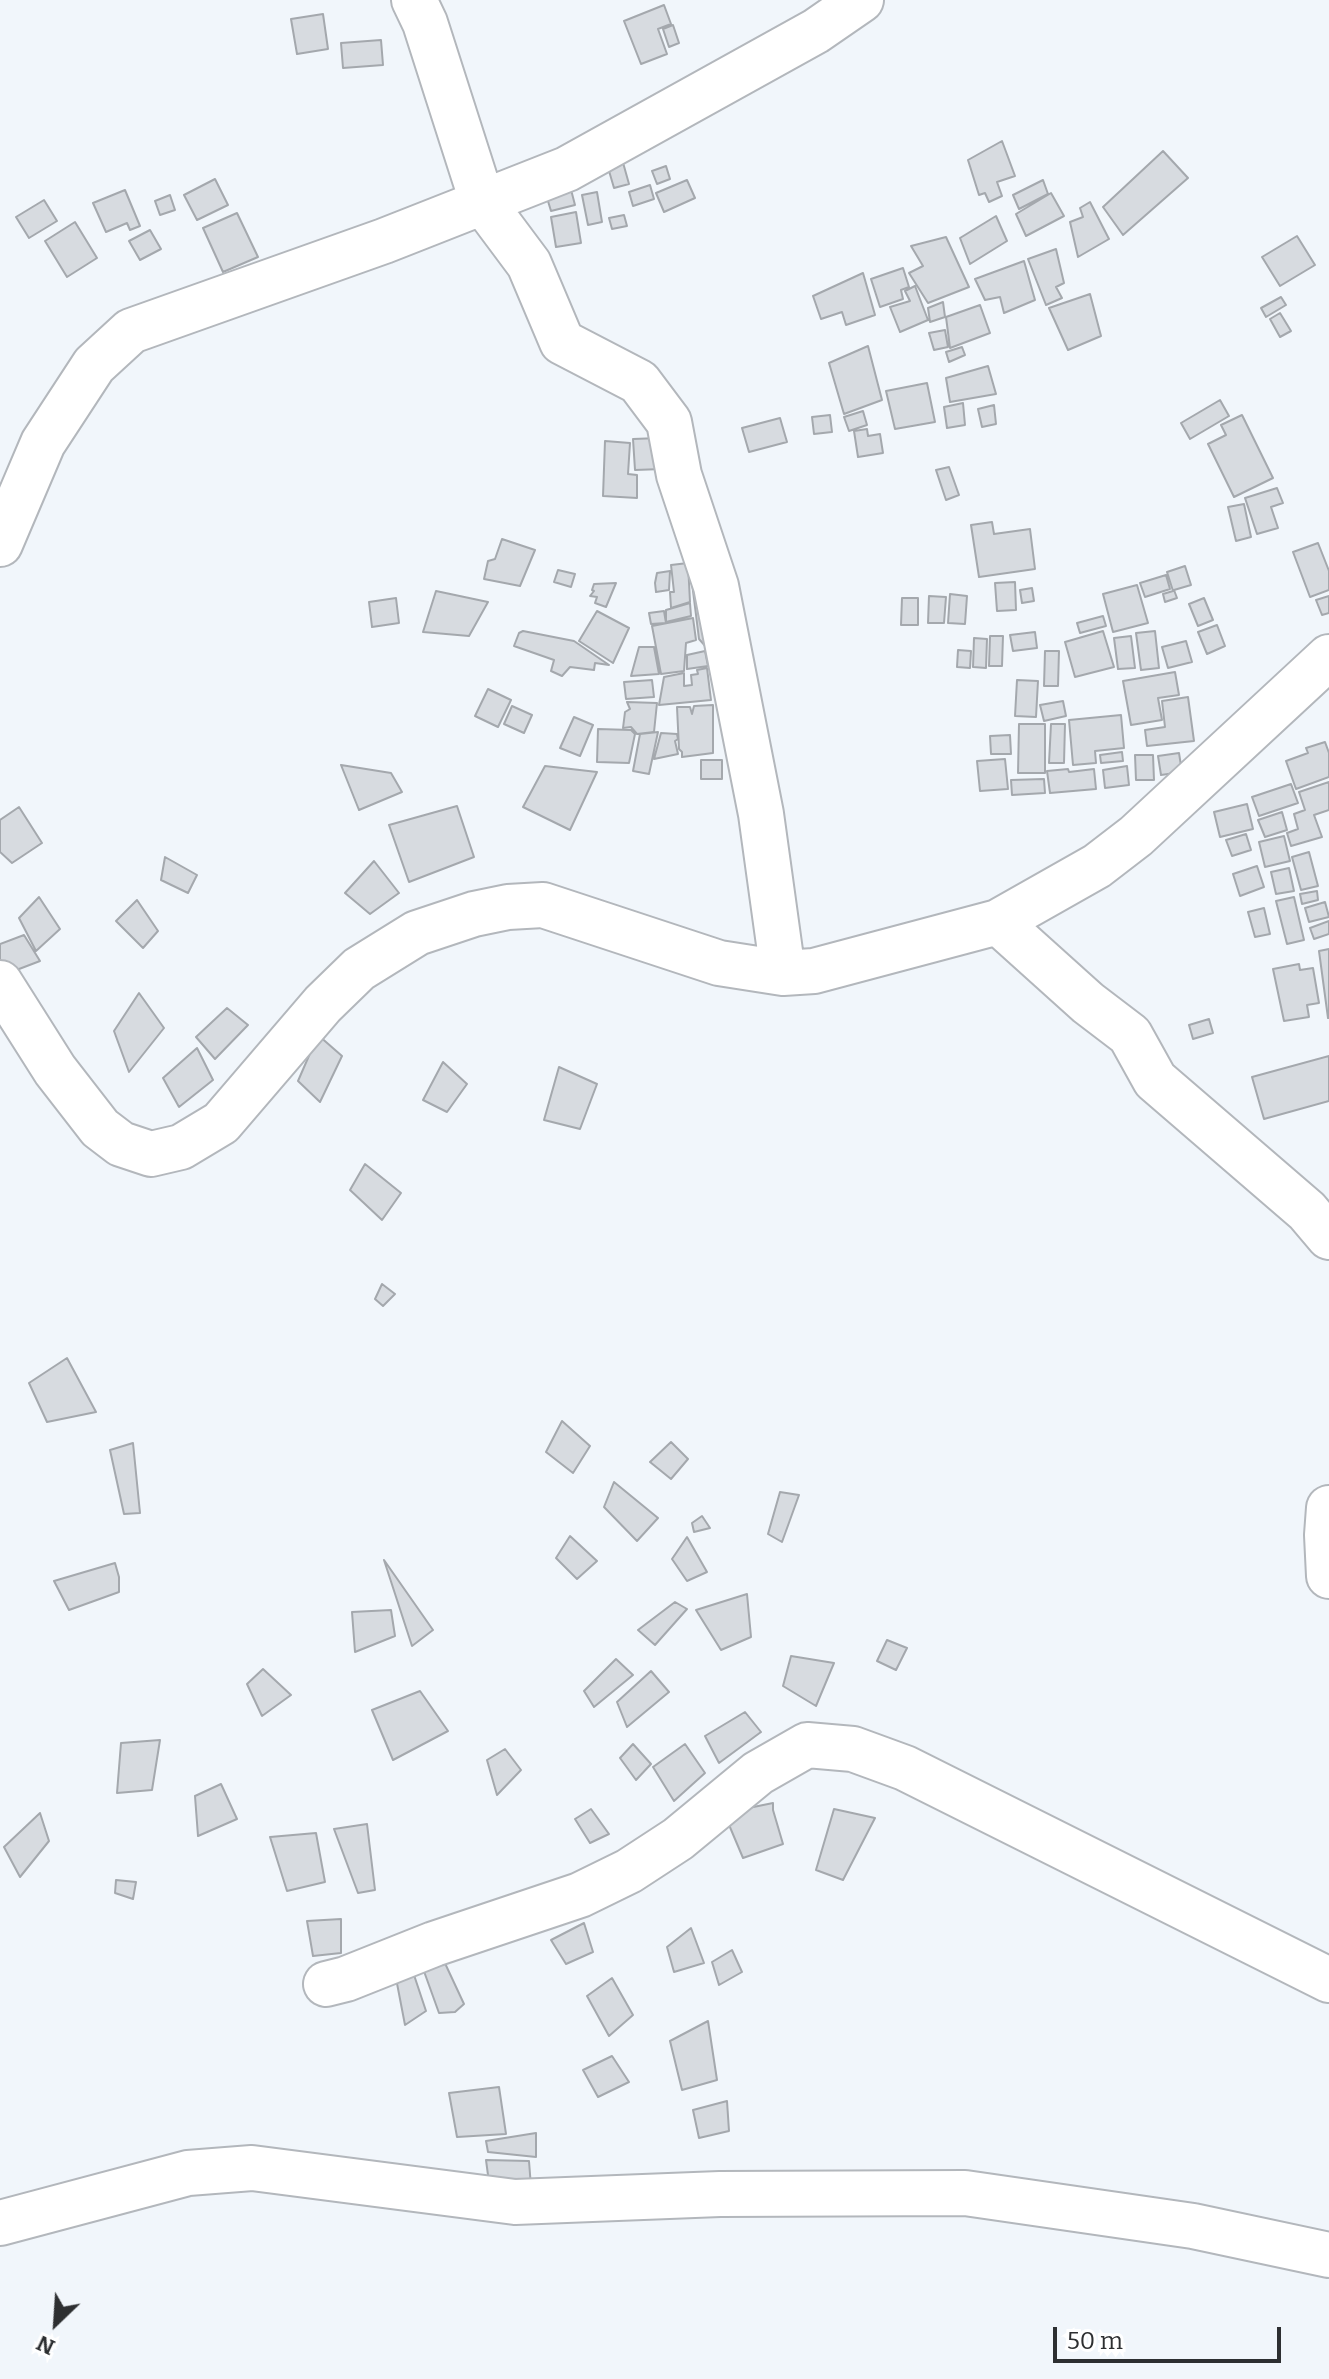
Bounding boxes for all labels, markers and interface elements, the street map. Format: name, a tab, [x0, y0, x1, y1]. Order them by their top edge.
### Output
north arrow	[16, 2283, 96, 2363]
scale bar	[1057, 2311, 1285, 2361]
text: 50 m	[1067, 2327, 1123, 2355]
text: N	[32, 2329, 59, 2361]

